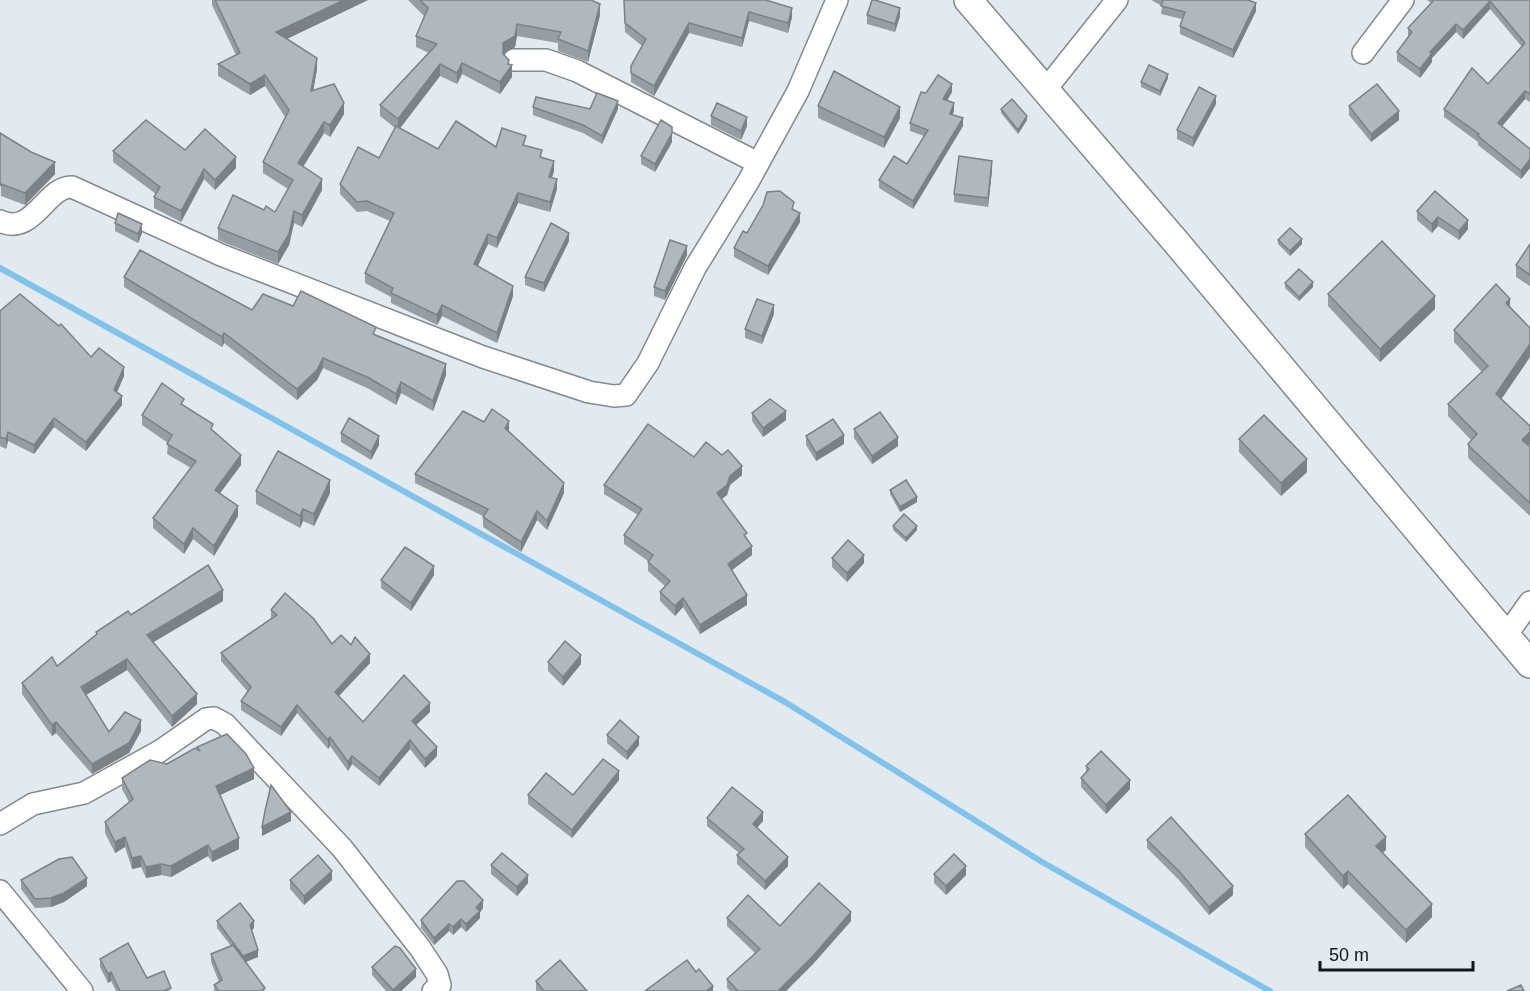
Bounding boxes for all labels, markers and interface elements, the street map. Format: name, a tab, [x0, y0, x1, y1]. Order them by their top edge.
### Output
scale bar	[1320, 934, 1473, 972]
text: 50 m	[1329, 945, 1369, 965]

